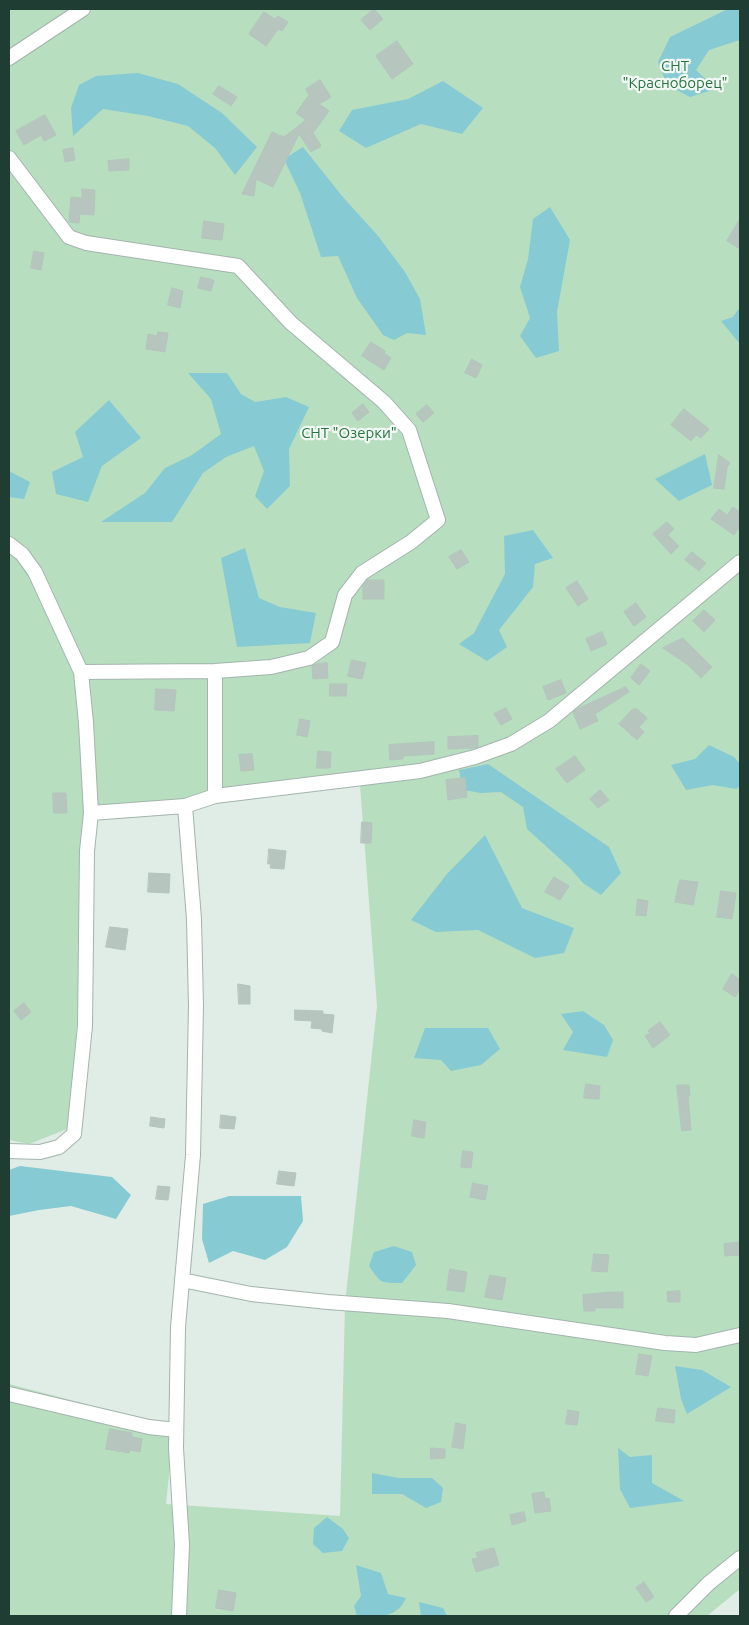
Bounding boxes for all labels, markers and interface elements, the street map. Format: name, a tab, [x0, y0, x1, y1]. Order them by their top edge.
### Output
park label: СНТ "Красноборец"	[622, 57, 728, 92]
park label: СНТ "Озерки"	[301, 424, 397, 442]

